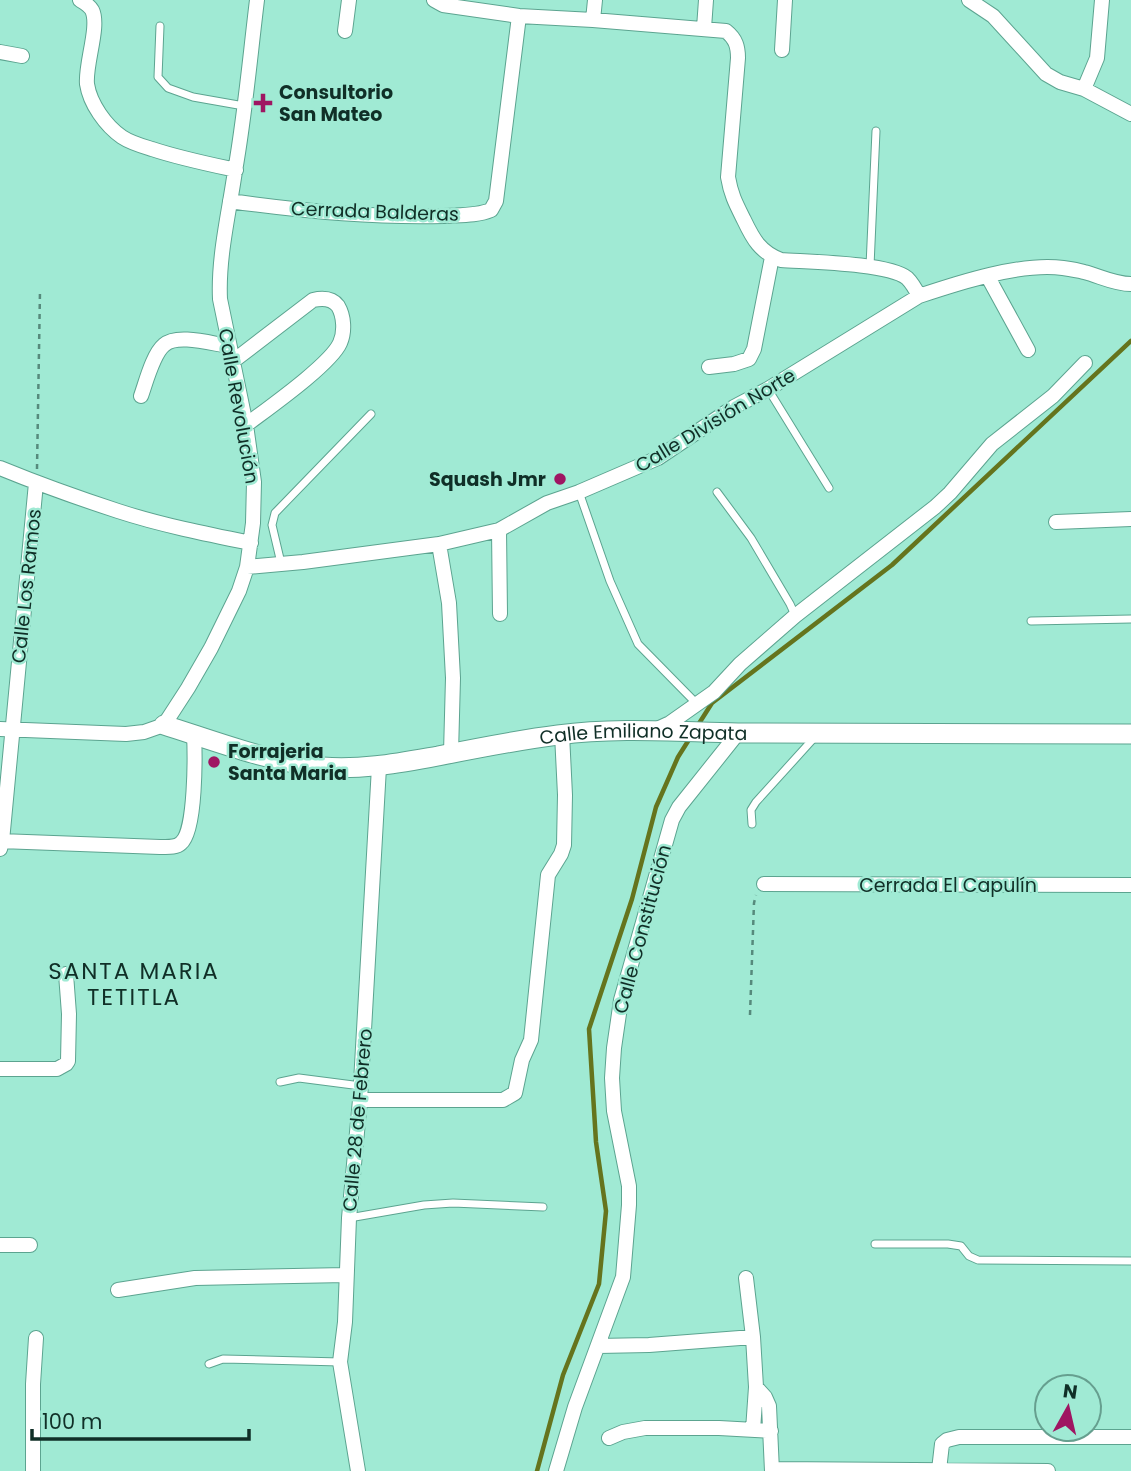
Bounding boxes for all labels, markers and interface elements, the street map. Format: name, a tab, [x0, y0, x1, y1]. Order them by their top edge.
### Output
place label: Consultorio San Mateo	[279, 79, 393, 128]
marker: Consultorio San Mateo	[253, 93, 273, 113]
street label: Cerrada Balderas	[291, 195, 459, 228]
street label: Calle Revolución	[212, 326, 265, 486]
street label: Calle División Norte	[630, 362, 800, 479]
place label: Squash Jmr	[429, 466, 546, 493]
marker: Squash Jmr	[552, 471, 568, 487]
street label: Calle Los Ramos	[5, 508, 48, 665]
street label: Calle Emiliano Zapata	[538, 718, 747, 751]
place label: Forrajeria Santa Maria	[228, 738, 347, 787]
marker: Forrajeria Santa Maria	[206, 754, 222, 770]
street label: Calle Constitución	[607, 842, 678, 1017]
street label: Cerrada El Capulín	[859, 872, 1037, 899]
district label: SANTA MARIA TETITLA	[48, 955, 220, 1013]
street label: Calle 28 de Febrero	[336, 1027, 379, 1213]
north arrow	[1033, 1373, 1103, 1443]
text: N	[1061, 1377, 1079, 1406]
scale bar	[32, 1398, 248, 1442]
text: 100 m	[42, 1407, 102, 1436]

